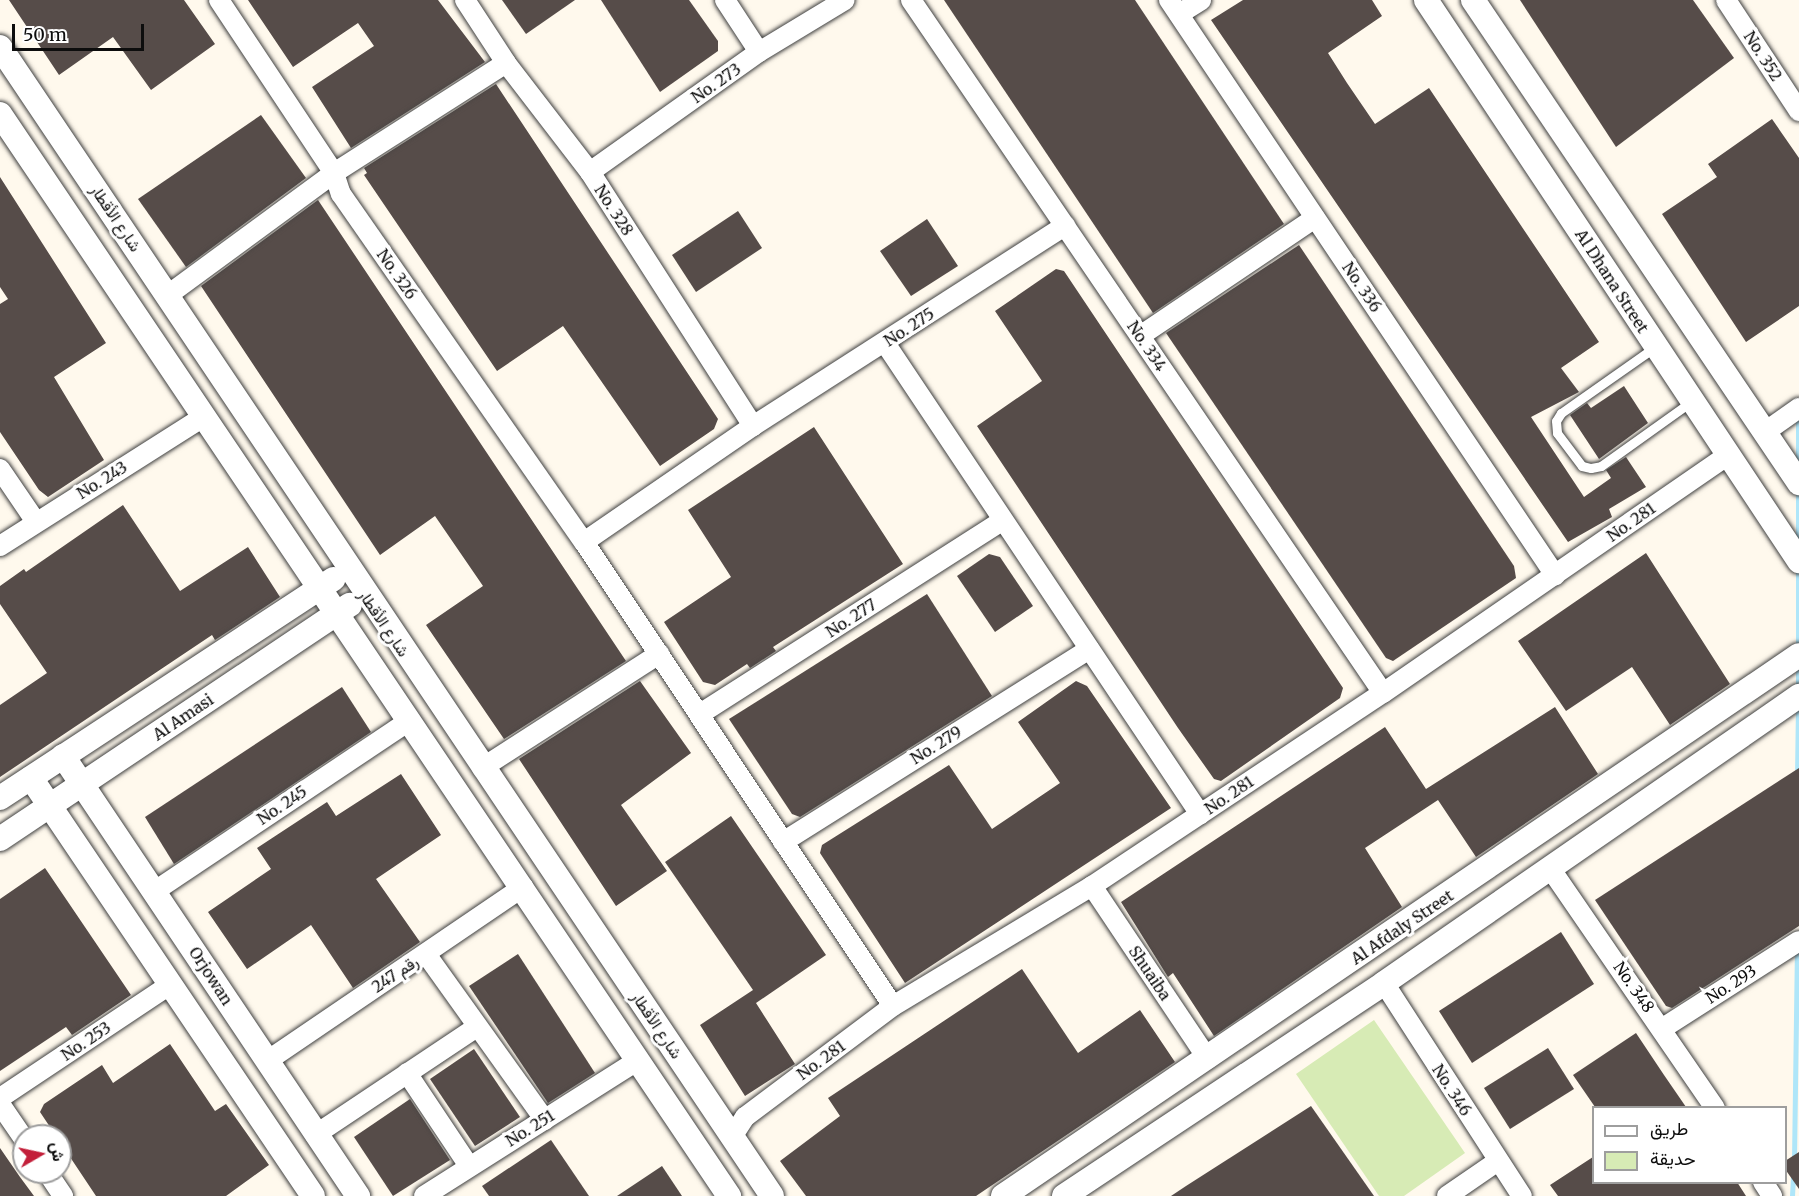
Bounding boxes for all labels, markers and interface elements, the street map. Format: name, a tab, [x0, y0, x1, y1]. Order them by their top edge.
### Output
scale bar	[15, 12, 147, 50]
text: 50 m	[23, 23, 67, 46]
street label: No. 352	[1740, 27, 1786, 85]
street label: No. 273	[688, 59, 744, 107]
street label: شارع الأقطار	[87, 181, 145, 255]
street label: No. 328	[591, 181, 637, 239]
street label: Al Dhana Street	[1571, 225, 1653, 337]
street label: No. 326	[373, 245, 421, 303]
street label: No. 336	[1338, 258, 1386, 316]
street label: No. 275	[880, 304, 938, 350]
street label: No. 334	[1123, 317, 1171, 375]
street label: No. 243	[73, 457, 131, 503]
street label: No. 281	[1603, 498, 1659, 546]
street label: شارع الأقطار	[355, 586, 413, 660]
street label: No. 277	[822, 595, 880, 641]
street label: Al Amasi	[149, 690, 217, 744]
street label: No. 279	[907, 722, 965, 768]
street label: No. 281	[1201, 772, 1257, 818]
street label: No. 245	[253, 781, 311, 829]
street label: Al Afdaly Street	[1347, 886, 1457, 968]
street label: Shuaiba	[1125, 942, 1175, 1004]
street label: Orjowan	[185, 943, 237, 1009]
street label: رقم 247	[368, 951, 422, 997]
street label: No. 348	[1610, 958, 1658, 1016]
street label: No. 293	[1702, 961, 1760, 1007]
street label: شارع الأقطار	[628, 988, 686, 1062]
street label: No. 253	[58, 1017, 114, 1065]
street label: No. 281	[793, 1036, 849, 1084]
street label: No. 346	[1428, 1061, 1476, 1119]
street label: No. 251	[502, 1106, 558, 1150]
legend	[1592, 1106, 1787, 1184]
text: طريق	[1650, 1117, 1688, 1140]
north arrow	[12, 1124, 72, 1184]
text: ش	[46, 1140, 69, 1163]
text: حديقة	[1650, 1147, 1696, 1170]

